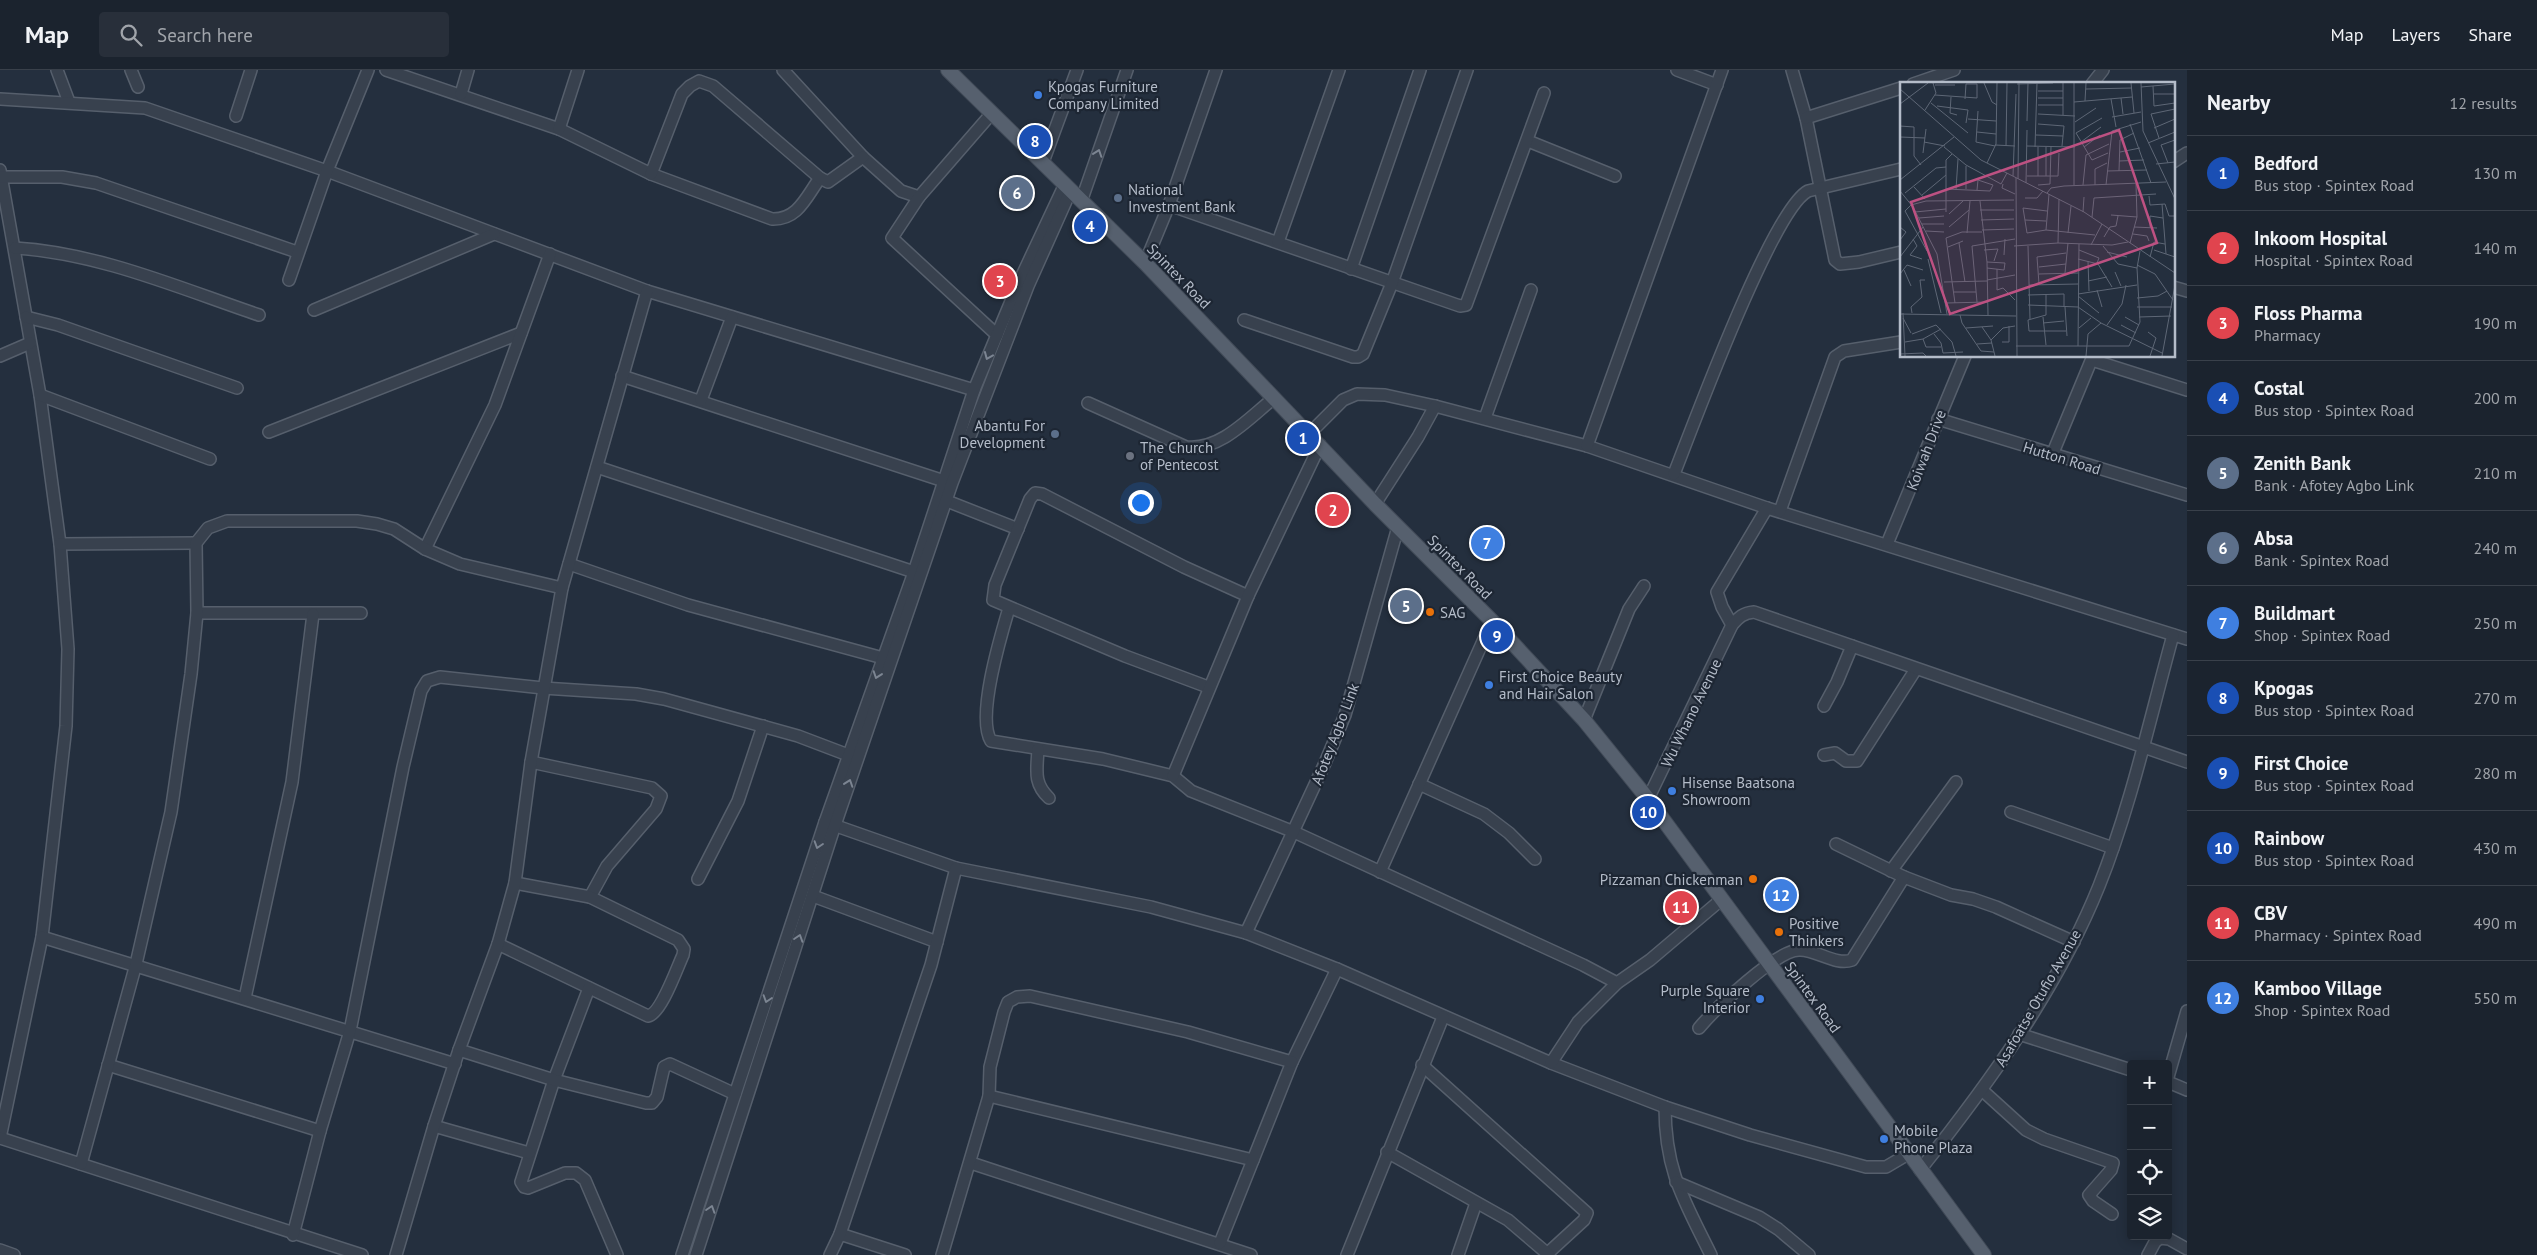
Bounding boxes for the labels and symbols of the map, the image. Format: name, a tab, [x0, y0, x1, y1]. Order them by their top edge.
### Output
place label: Kpogas Furniture Company Limited	[1048, 77, 1159, 113]
inset map	[1900, 82, 2174, 358]
marker: Kpogas Furniture Company Limited	[1032, 89, 1044, 101]
pin: 8	[1019, 122, 1051, 160]
one-way arrow	[1092, 150, 1102, 158]
pin: 6	[1001, 174, 1033, 212]
place label: National Investment Bank	[1128, 180, 1236, 216]
marker: National Investment Bank	[1112, 192, 1124, 204]
pin: 4	[1074, 207, 1106, 245]
street label: Spintex Road	[1143, 239, 1215, 313]
pin: 3	[984, 262, 1016, 300]
one-way arrow	[984, 352, 994, 360]
street label: Koiwah Drive	[1902, 407, 1950, 493]
place label: Abantu For Development	[960, 416, 1045, 452]
pin: 1	[1287, 419, 1319, 457]
marker: Abantu For Development	[1049, 428, 1061, 440]
street label: Hutton Road	[2021, 437, 2103, 479]
place label: The Church of Pentecost	[1140, 438, 1219, 474]
marker: The Church of Pentecost	[1124, 450, 1136, 462]
your location	[1128, 490, 1154, 516]
pin: 2	[1317, 491, 1349, 529]
pin: 7	[1471, 524, 1503, 562]
street label: Spintex Road	[1424, 531, 1496, 603]
pin: 5	[1390, 587, 1422, 625]
place label: SAG	[1440, 603, 1466, 622]
marker: SAG	[1424, 606, 1436, 618]
pin: 9	[1481, 617, 1513, 655]
street label: Wu Whano Avenue	[1657, 656, 1725, 770]
place label: First Choice Beauty and Hair Salon	[1499, 667, 1622, 703]
one-way arrow	[873, 670, 883, 679]
marker: First Choice Beauty and Hair Salon	[1483, 679, 1495, 691]
street label: Afotey Agbo Link	[1307, 680, 1363, 788]
place label: Hisense Baatsona Showroom	[1682, 773, 1795, 809]
one-way arrow	[843, 779, 853, 788]
marker: Hisense Baatsona Showroom	[1666, 785, 1678, 797]
pin: 10	[1632, 793, 1664, 831]
one-way arrow	[813, 840, 823, 849]
place label: Pizzaman Chickenman	[1600, 870, 1743, 889]
marker: Pizzaman Chickenman	[1747, 873, 1759, 885]
pin: 12	[1765, 876, 1797, 914]
pin: 11	[1665, 888, 1697, 926]
place label: Positive Thinkers	[1789, 914, 1844, 950]
marker: Positive Thinkers	[1773, 926, 1785, 938]
street label: Asafoatse Otufio Avenue	[1991, 926, 2085, 1070]
one-way arrow	[794, 934, 804, 942]
street label: Spintex Road	[1781, 958, 1845, 1036]
place label: Purple Square Interior	[1661, 981, 1750, 1017]
marker: Purple Square Interior	[1754, 993, 1766, 1005]
one-way arrow	[762, 995, 772, 1003]
place label: Mobile Phone Plaza	[1894, 1121, 1973, 1157]
marker: Mobile Phone Plaza	[1878, 1133, 1890, 1145]
one-way arrow	[705, 1205, 715, 1213]

